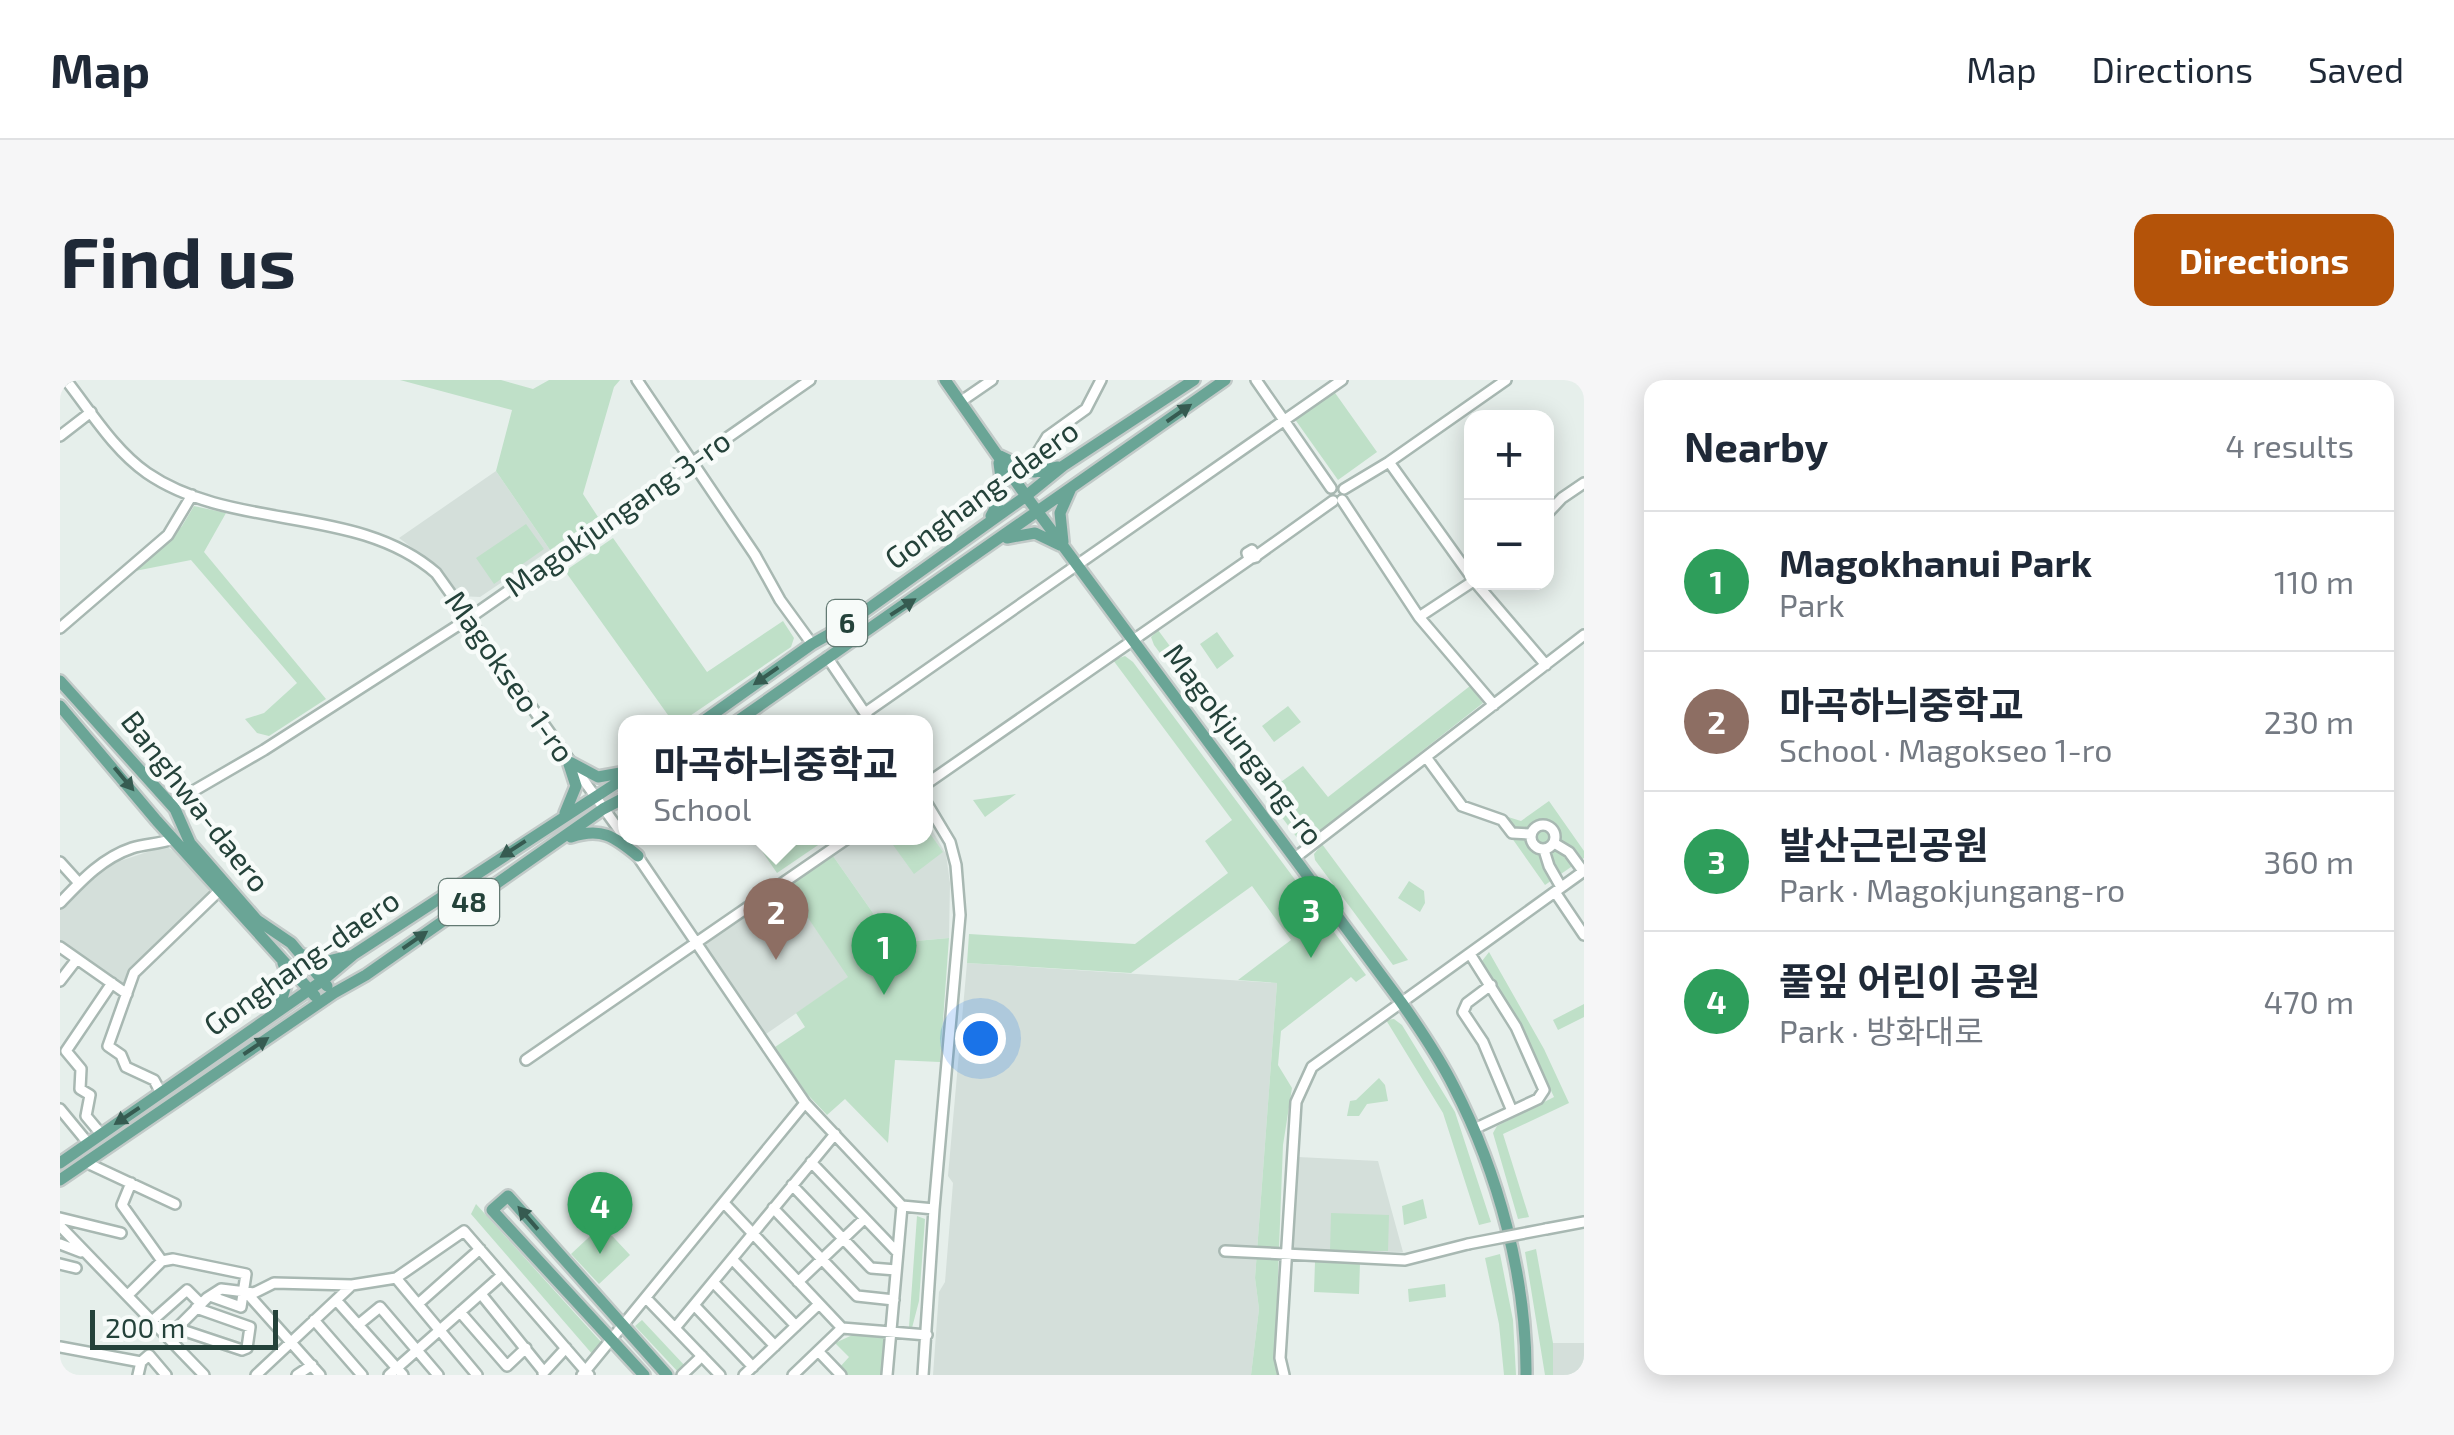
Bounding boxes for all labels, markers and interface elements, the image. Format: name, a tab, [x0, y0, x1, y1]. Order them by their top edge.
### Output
text: Map	[50, 40, 150, 98]
text: Map	[1966, 48, 2037, 90]
text: Directions	[2092, 48, 2253, 90]
text: Saved	[2308, 48, 2404, 90]
button: Directions	[2134, 214, 2394, 306]
text: Find us	[60, 218, 296, 302]
one-way arrow	[1166, 403, 1192, 423]
map controls	[1464, 410, 1554, 590]
button: +	[1464, 410, 1554, 500]
street label: Gonghang-daero	[877, 411, 1084, 576]
text: Nearby	[1684, 420, 1828, 470]
street label: Magokjungang 3-ro	[497, 421, 736, 604]
text: 4 results	[2225, 426, 2354, 464]
button: −	[1464, 500, 1554, 590]
text: Magokhanui Park	[1779, 539, 2092, 585]
text: 1	[1710, 562, 1723, 600]
text: 110 m	[2274, 562, 2354, 600]
street label: Magokseo 1-ro	[438, 583, 583, 768]
text: Park	[1779, 585, 1844, 623]
one-way arrow	[889, 598, 916, 617]
road number: 6	[827, 600, 867, 646]
street label: Magokjungang-ro	[1157, 636, 1332, 852]
one-way arrow	[753, 666, 780, 685]
text: 마곡하늬중학교	[1779, 681, 2024, 727]
text: 2	[1707, 702, 1726, 740]
text: 230 m	[2264, 702, 2354, 740]
street label: Banghwa-daero	[115, 703, 278, 898]
popup	[618, 715, 933, 845]
text: School · Magokseo 1-ro	[1779, 730, 2112, 768]
text: 마곡하늬중학교	[653, 740, 898, 786]
one-way arrow	[112, 767, 134, 792]
text: School	[653, 789, 751, 827]
text: 발산근린공원	[1779, 821, 1989, 867]
one-way arrow	[499, 839, 526, 857]
text: 3	[1707, 842, 1726, 880]
text: 360 m	[2263, 842, 2354, 880]
text: Park · Magokjungang-ro	[1779, 870, 2125, 908]
pin: 3	[1278, 876, 1344, 958]
pin: 2	[744, 878, 808, 960]
road number: 48	[439, 879, 499, 925]
street label: Gonghang-daero	[196, 881, 405, 1042]
pin: 1	[852, 912, 916, 995]
one-way arrow	[402, 931, 429, 950]
text: 풀잎 어린이 공원	[1779, 957, 2040, 1003]
text: 4	[1706, 982, 1727, 1020]
text: 470 m	[2263, 982, 2354, 1020]
text: Park · 방화대로	[1779, 1011, 1984, 1049]
your location	[955, 1013, 1006, 1064]
one-way arrow	[243, 1037, 270, 1056]
one-way arrow	[113, 1106, 140, 1125]
pin: 4	[568, 1172, 632, 1254]
one-way arrow	[517, 1206, 539, 1231]
scale bar	[90, 1305, 278, 1350]
text: 200 m	[105, 1310, 185, 1344]

